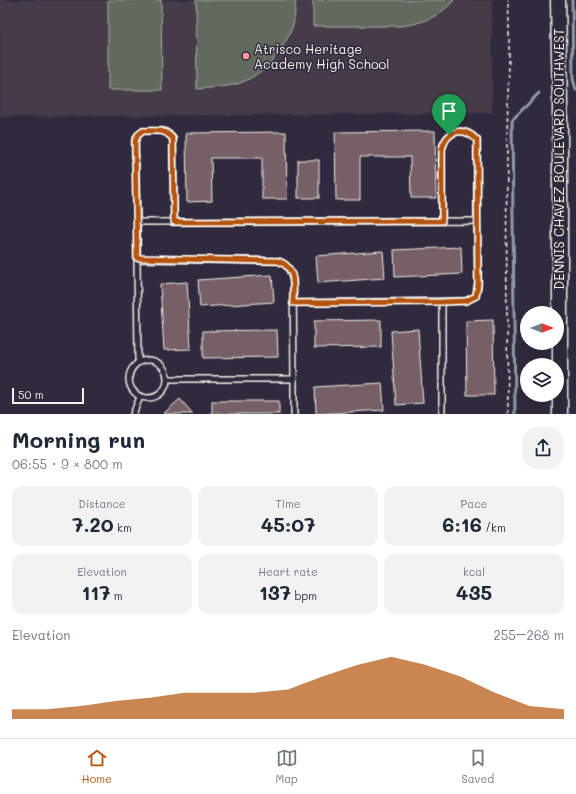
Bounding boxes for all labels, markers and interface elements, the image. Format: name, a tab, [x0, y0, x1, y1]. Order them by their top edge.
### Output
street label: DENNIS CHAVEZ BOULEVARD SOUTHWEST	[550, 28, 567, 290]
place label: Atrisco Heritage Academy High School	[254, 40, 390, 72]
marker: Atrisco Heritage Academy High School	[241, 51, 251, 61]
pin	[432, 94, 466, 135]
icon: arrive	[438, 100, 460, 122]
north arrow	[520, 306, 564, 350]
map controls	[520, 306, 564, 402]
button: layers	[520, 358, 564, 402]
scale bar	[12, 386, 84, 405]
text: 50 m	[18, 387, 44, 402]
text: Morning run	[12, 425, 145, 454]
button: share	[522, 427, 564, 469]
text: 06:55 · 9 × 800 m	[12, 455, 123, 472]
text: Distance	[78, 496, 126, 511]
text: Time	[275, 496, 301, 511]
text: Pace	[461, 496, 487, 511]
text: 7.20	[72, 511, 114, 537]
text: 45:07	[261, 511, 315, 537]
text: 6:16	[442, 511, 482, 537]
text: km	[114, 520, 132, 535]
text: /km	[482, 520, 506, 535]
text: Elevation	[77, 564, 127, 579]
text: Heart rate	[258, 564, 318, 579]
text: kcal	[463, 564, 485, 579]
text: 117	[81, 579, 110, 605]
text: 137	[259, 579, 291, 605]
text: 435	[456, 579, 492, 605]
text: m	[110, 588, 123, 603]
text: bpm	[291, 588, 317, 603]
text: Elevation	[12, 626, 70, 643]
text: 255–268 m	[493, 626, 564, 643]
tab: Home	[82, 747, 112, 786]
tab: Map	[275, 747, 298, 786]
tab: Saved	[462, 747, 494, 786]

